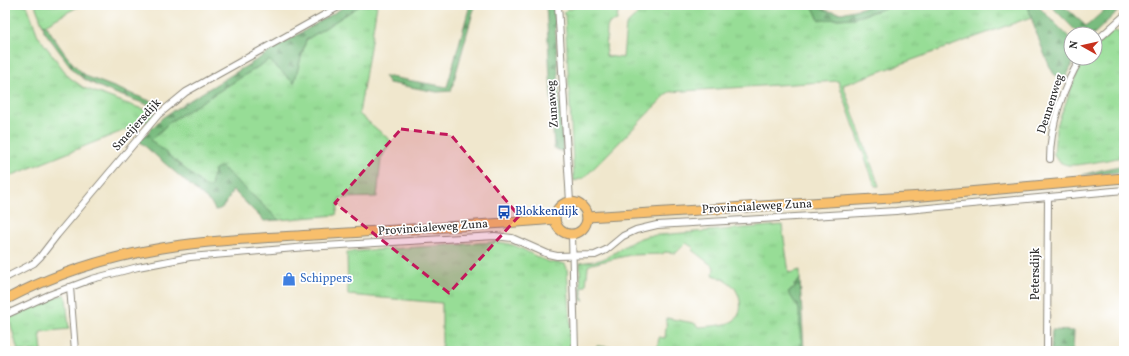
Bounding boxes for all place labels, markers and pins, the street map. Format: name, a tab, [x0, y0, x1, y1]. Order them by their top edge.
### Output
bus stop icon: Blokkendijk	[496, 204, 512, 220]
place label: Blokkendijk	[515, 204, 579, 220]
shop icon: Schippers	[281, 271, 297, 287]
place label: Schippers	[300, 271, 352, 287]

